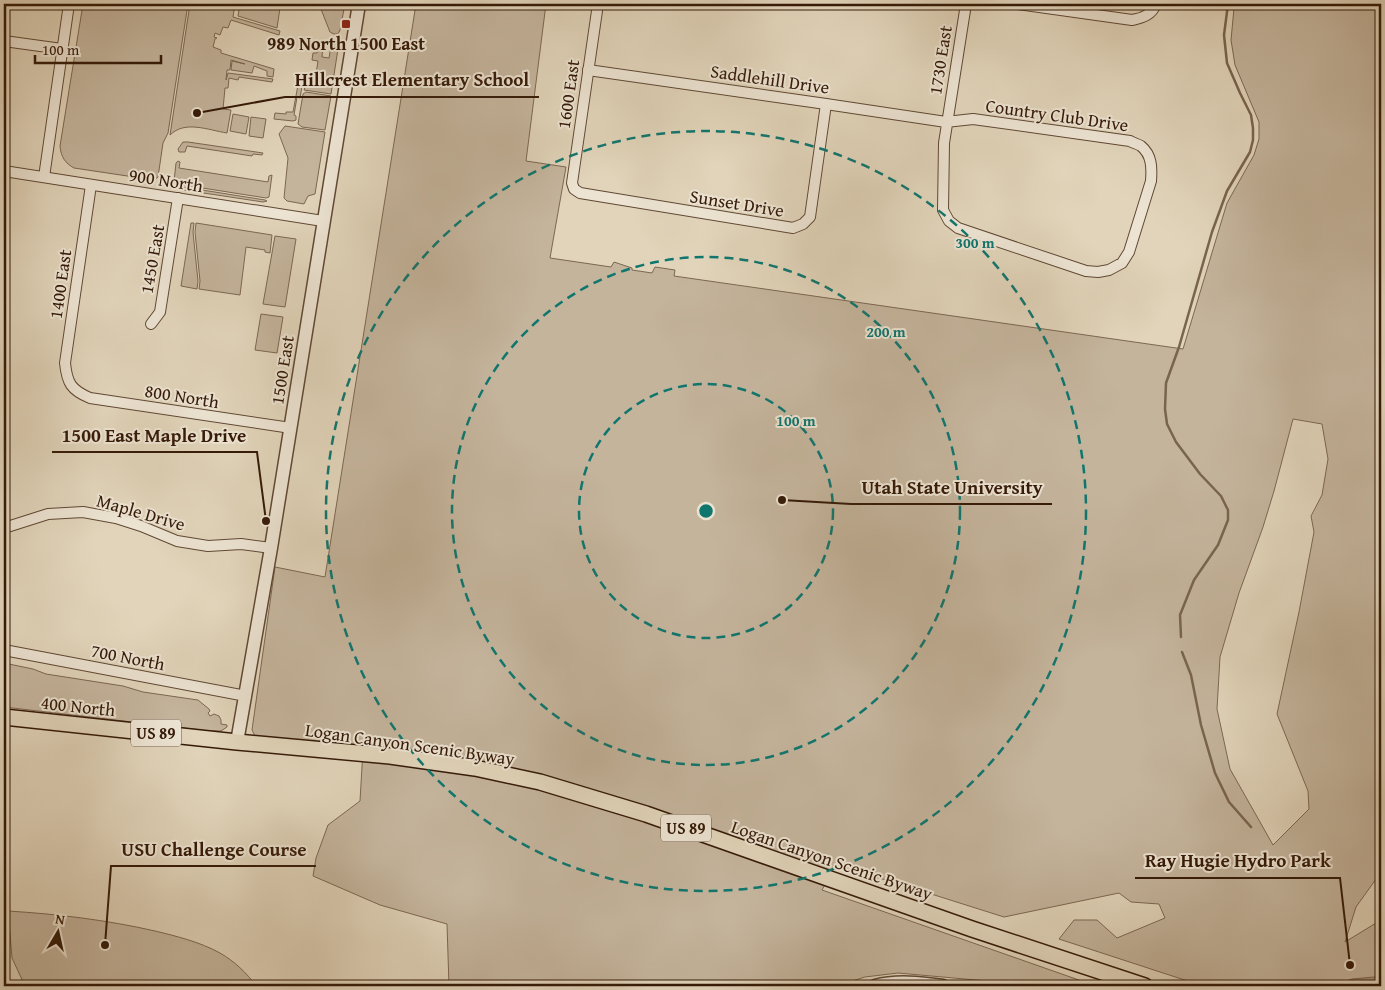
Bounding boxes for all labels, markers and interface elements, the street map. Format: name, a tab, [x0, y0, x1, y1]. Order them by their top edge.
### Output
marker: 989 North 1500 East	[340, 18, 352, 30]
street label: 1730 East	[921, 23, 959, 97]
place label: 989 North 1500 East	[267, 30, 425, 57]
scale bar	[35, 32, 161, 64]
text: 100 m	[42, 39, 80, 60]
street label: 1600 East	[550, 57, 586, 130]
street label: Saddlehill Drive	[709, 57, 831, 101]
callout: Hillcrest Elementary School	[285, 63, 539, 97]
text: Hillcrest Elementary School	[295, 65, 529, 93]
street label: Country Club Drive	[984, 92, 1130, 138]
street label: 900 North	[127, 161, 205, 199]
street label: Sunset Drive	[688, 182, 786, 224]
street label: 1450 East	[133, 222, 171, 296]
text: 300 m	[955, 232, 995, 253]
street label: 1400 East	[42, 247, 78, 320]
text: 200 m	[866, 321, 906, 342]
street label: 1500 East	[263, 333, 301, 407]
street label: 800 North	[143, 377, 221, 415]
text: 100 m	[776, 410, 816, 431]
callout: 1500 East Maple Drive	[52, 418, 257, 452]
text: 1500 East Maple Drive	[62, 421, 246, 449]
callout: Utah State University	[851, 470, 1052, 504]
text: Utah State University	[862, 473, 1043, 501]
street label: Maple Drive	[94, 487, 188, 537]
centre of rings	[697, 502, 715, 520]
street label: 700 North	[89, 637, 167, 677]
street label: 400 North	[39, 689, 117, 723]
street label: Logan Canyon Scenic Byway	[304, 716, 516, 772]
road number: US 89	[131, 720, 181, 746]
street label: Logan Canyon Scenic Byway	[728, 813, 936, 907]
road number: US 89	[661, 814, 711, 841]
callout: USU Challenge Course	[111, 832, 316, 866]
text: USU Challenge Course	[121, 835, 307, 863]
callout: Ray Hugie Hydro Park	[1135, 844, 1340, 878]
text: Ray Hugie Hydro Park	[1145, 846, 1331, 874]
north arrow	[32, 908, 82, 958]
text: N	[54, 909, 67, 930]

